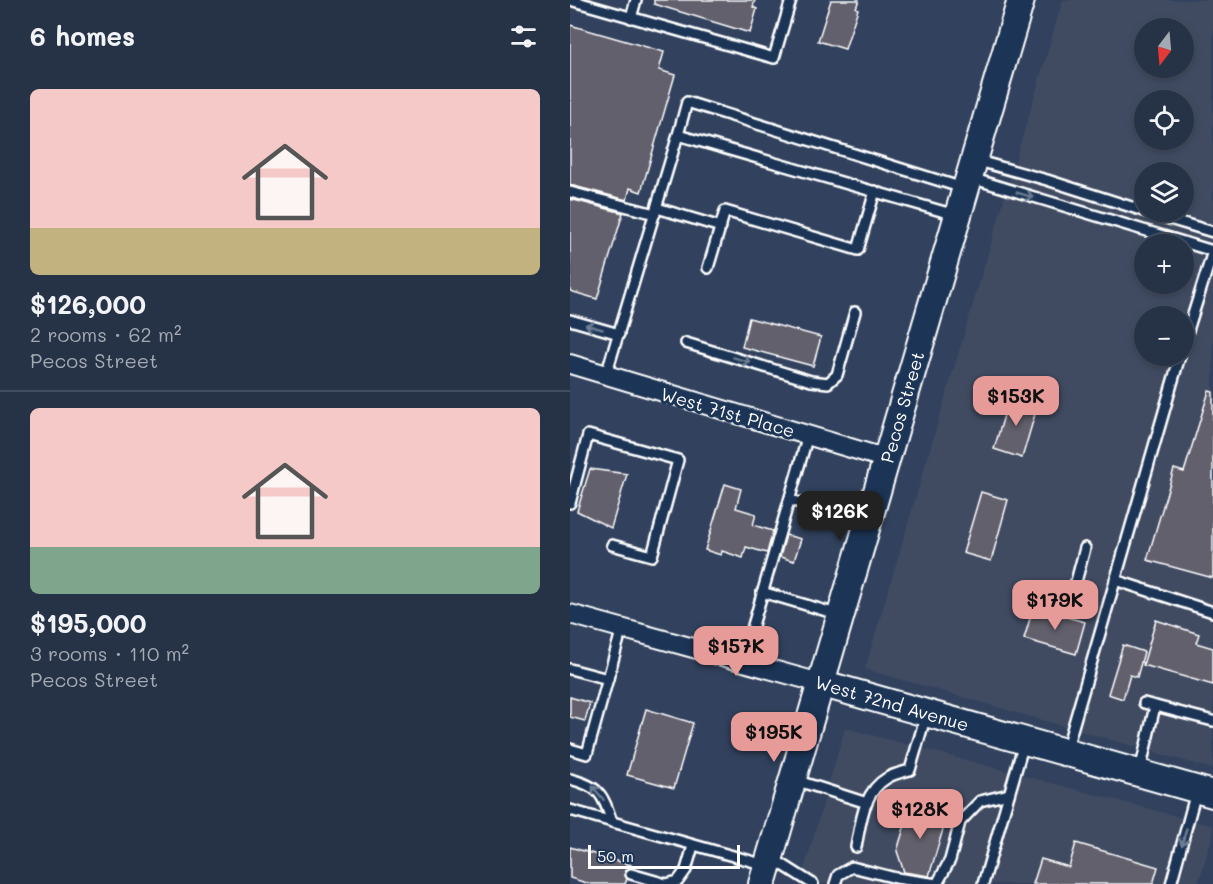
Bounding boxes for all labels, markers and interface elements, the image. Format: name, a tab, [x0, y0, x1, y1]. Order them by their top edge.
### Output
north arrow	[1134, 18, 1194, 78]
map controls	[1134, 18, 1194, 366]
text: 6 homes	[30, 19, 135, 53]
icon: filters	[507, 20, 540, 53]
button: locate	[1134, 90, 1194, 150]
icon: home	[231, 128, 339, 236]
button: layers	[1134, 162, 1194, 222]
one-way arrow	[1015, 190, 1034, 201]
button: +	[1134, 234, 1194, 294]
text: $126,000	[30, 287, 146, 321]
button: −	[1134, 306, 1194, 366]
text: 2 rooms · 62 m²	[30, 321, 182, 347]
one-way arrow	[585, 321, 604, 332]
text: Pecos Street	[30, 347, 158, 373]
street label: Pecos Street	[875, 348, 929, 466]
one-way arrow	[732, 355, 751, 366]
pin: $153K	[974, 376, 1058, 427]
street label: West 71st Place	[658, 381, 798, 443]
text: $153K	[987, 382, 1045, 408]
icon: home	[231, 447, 339, 555]
pin: $126K	[798, 491, 882, 542]
text: $126K	[811, 497, 869, 523]
pin: $179K	[1013, 580, 1097, 631]
text: $179K	[1026, 586, 1084, 612]
text: $195,000	[30, 606, 147, 640]
pin: $157K	[694, 626, 778, 677]
text: $157K	[707, 632, 765, 658]
text: 3 rooms · 110 m²	[30, 640, 189, 666]
text: Pecos Street	[30, 666, 158, 692]
street label: West 72nd Avenue	[812, 670, 972, 736]
pin: $195K	[732, 712, 816, 763]
text: $195K	[745, 718, 803, 744]
one-way arrow	[592, 785, 605, 801]
pin: $128K	[878, 789, 962, 840]
text: $128K	[891, 795, 949, 821]
one-way arrow	[1177, 827, 1189, 846]
scale bar	[588, 842, 740, 870]
text: 50 m	[597, 845, 634, 866]

